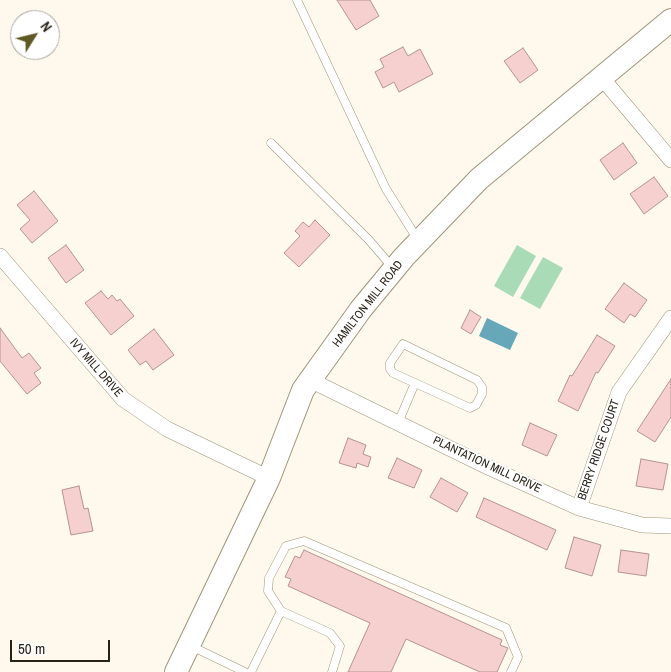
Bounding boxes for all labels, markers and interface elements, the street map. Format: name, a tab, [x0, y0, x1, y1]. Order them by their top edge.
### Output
north arrow	[10, 10, 60, 60]
text: N	[37, 18, 56, 35]
street label: HAMILTON MILL ROAD	[330, 258, 406, 350]
street label: IVY MILL DRIVE	[67, 336, 125, 400]
street label: BERRY RIDGE COURT	[575, 398, 623, 502]
street label: PLANTATION MILL DRIVE	[431, 434, 543, 496]
scale bar	[12, 630, 112, 662]
text: 50 m	[18, 638, 45, 659]

